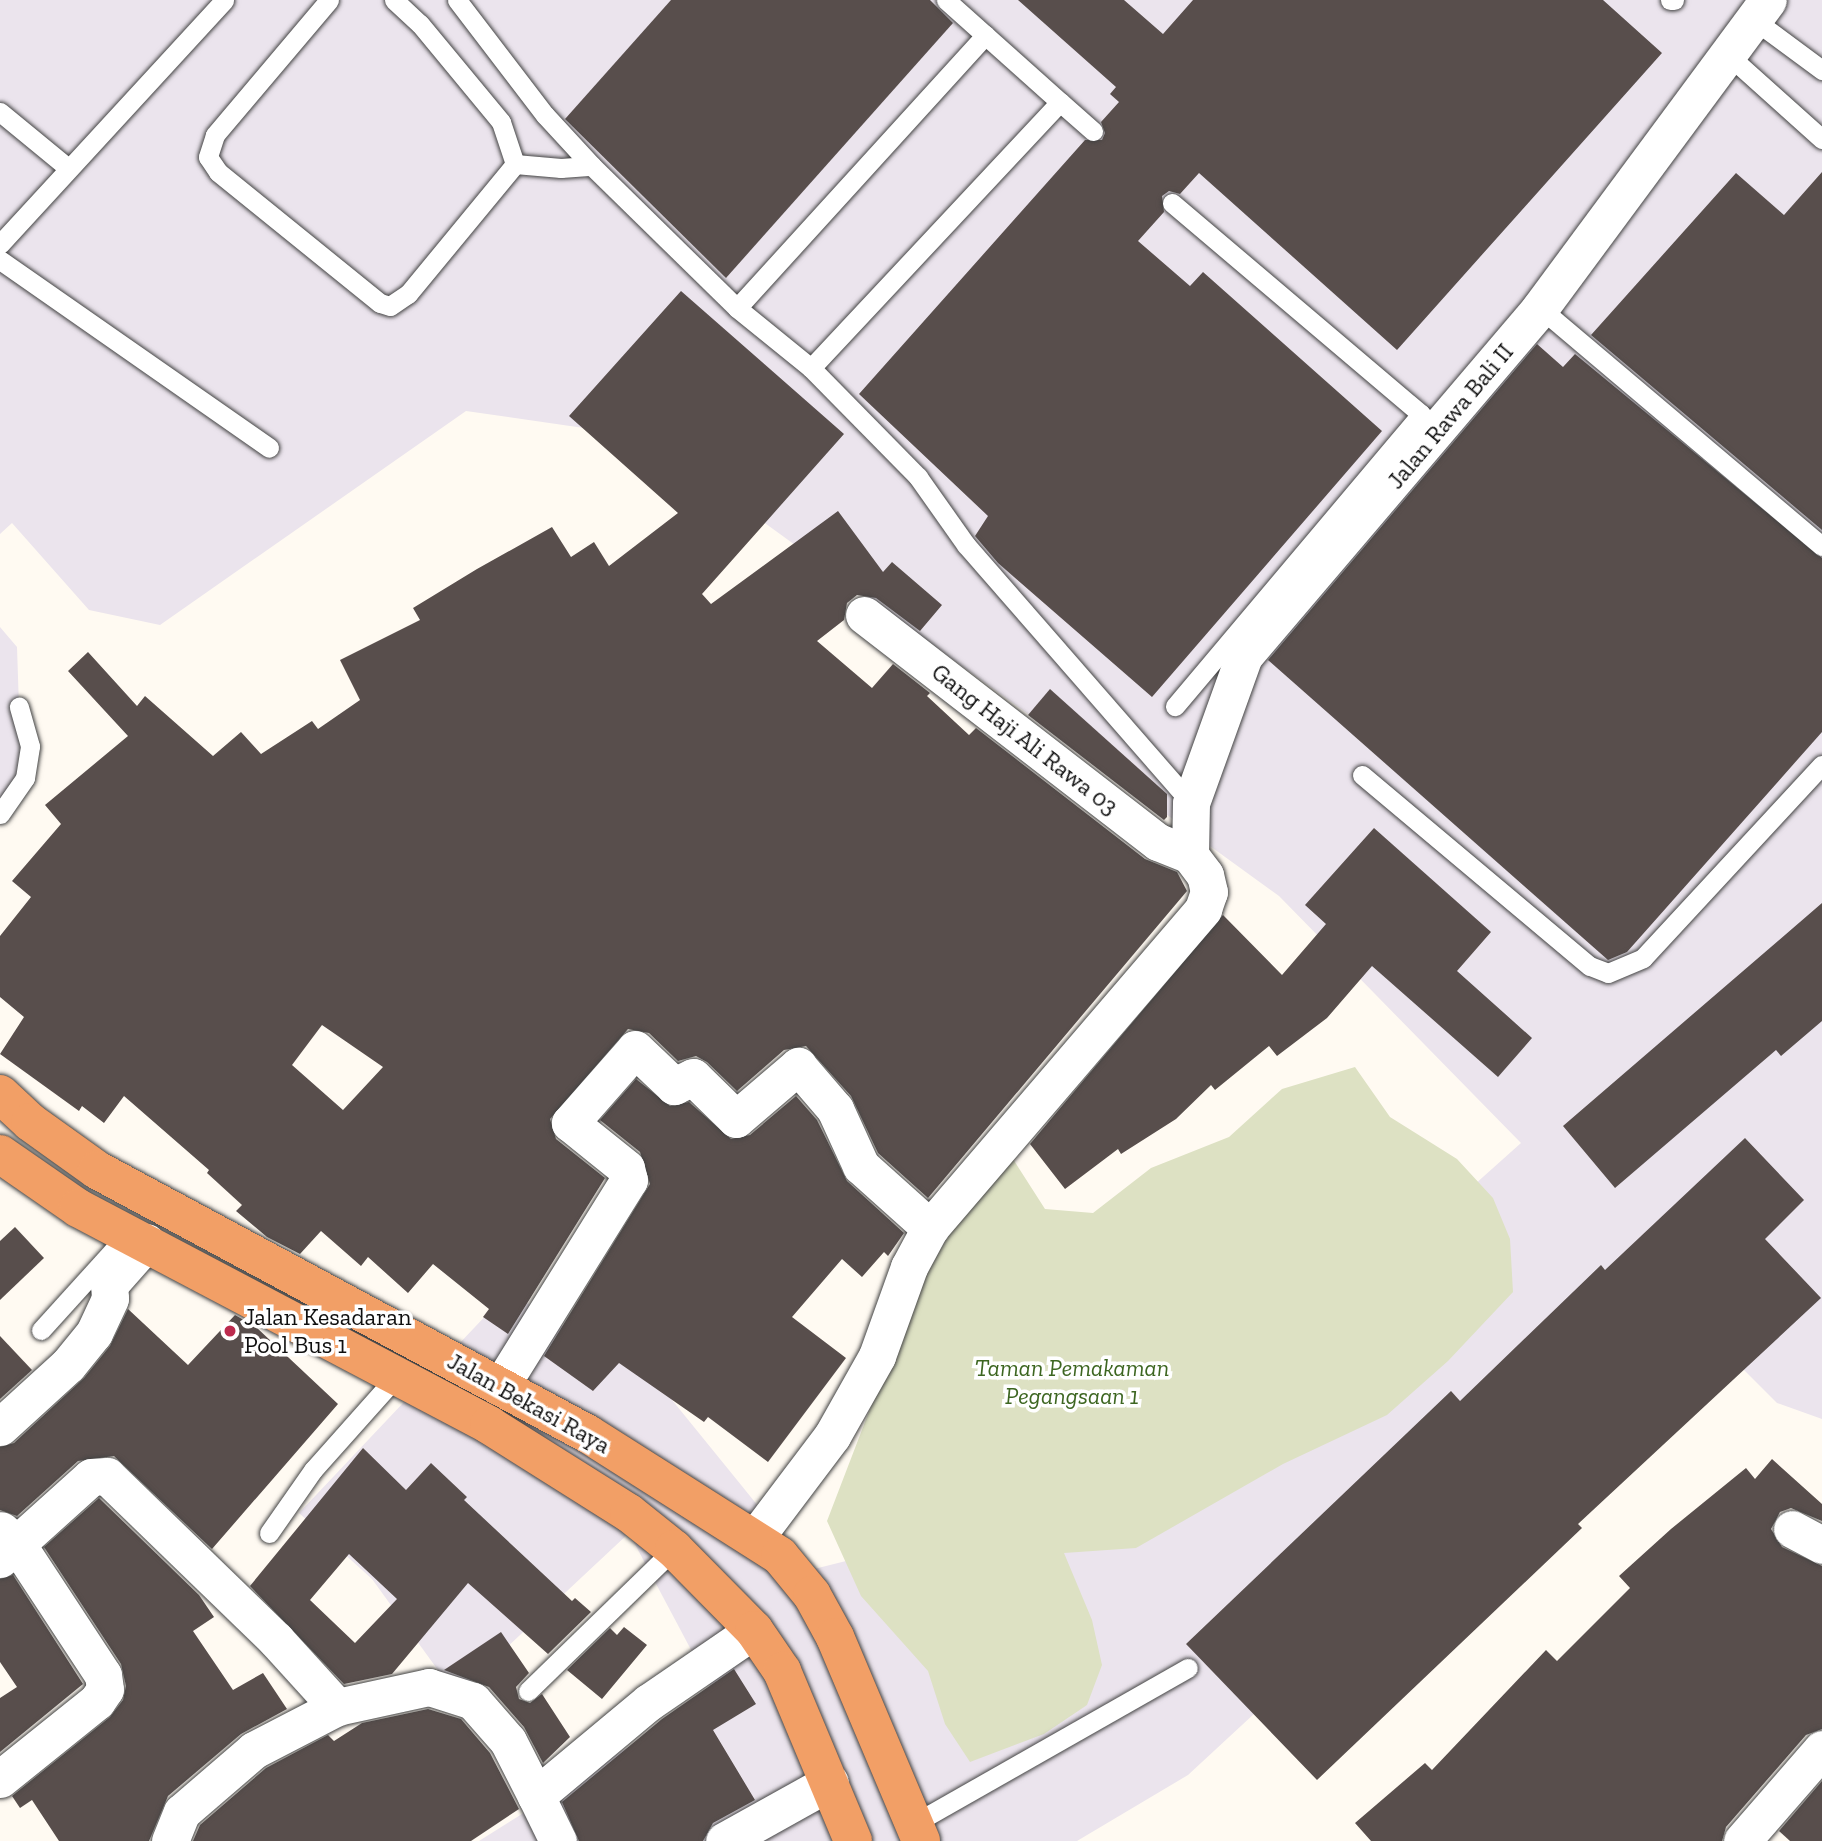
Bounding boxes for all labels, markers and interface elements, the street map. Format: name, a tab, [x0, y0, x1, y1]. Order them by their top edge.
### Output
street label: Jalan Rawa Bali II	[1381, 338, 1519, 494]
street label: Gang Haji Ali Rawa 03	[926, 657, 1124, 821]
place label: Jalan Kesadaran Pool Bus 1	[244, 1303, 412, 1359]
marker: Jalan Kesadaran Pool Bus 1	[222, 1323, 238, 1339]
street label: Jalan Bekasi Raya	[443, 1346, 615, 1460]
park label: Taman Pemakaman Pegangsaan 1	[975, 1354, 1169, 1410]

